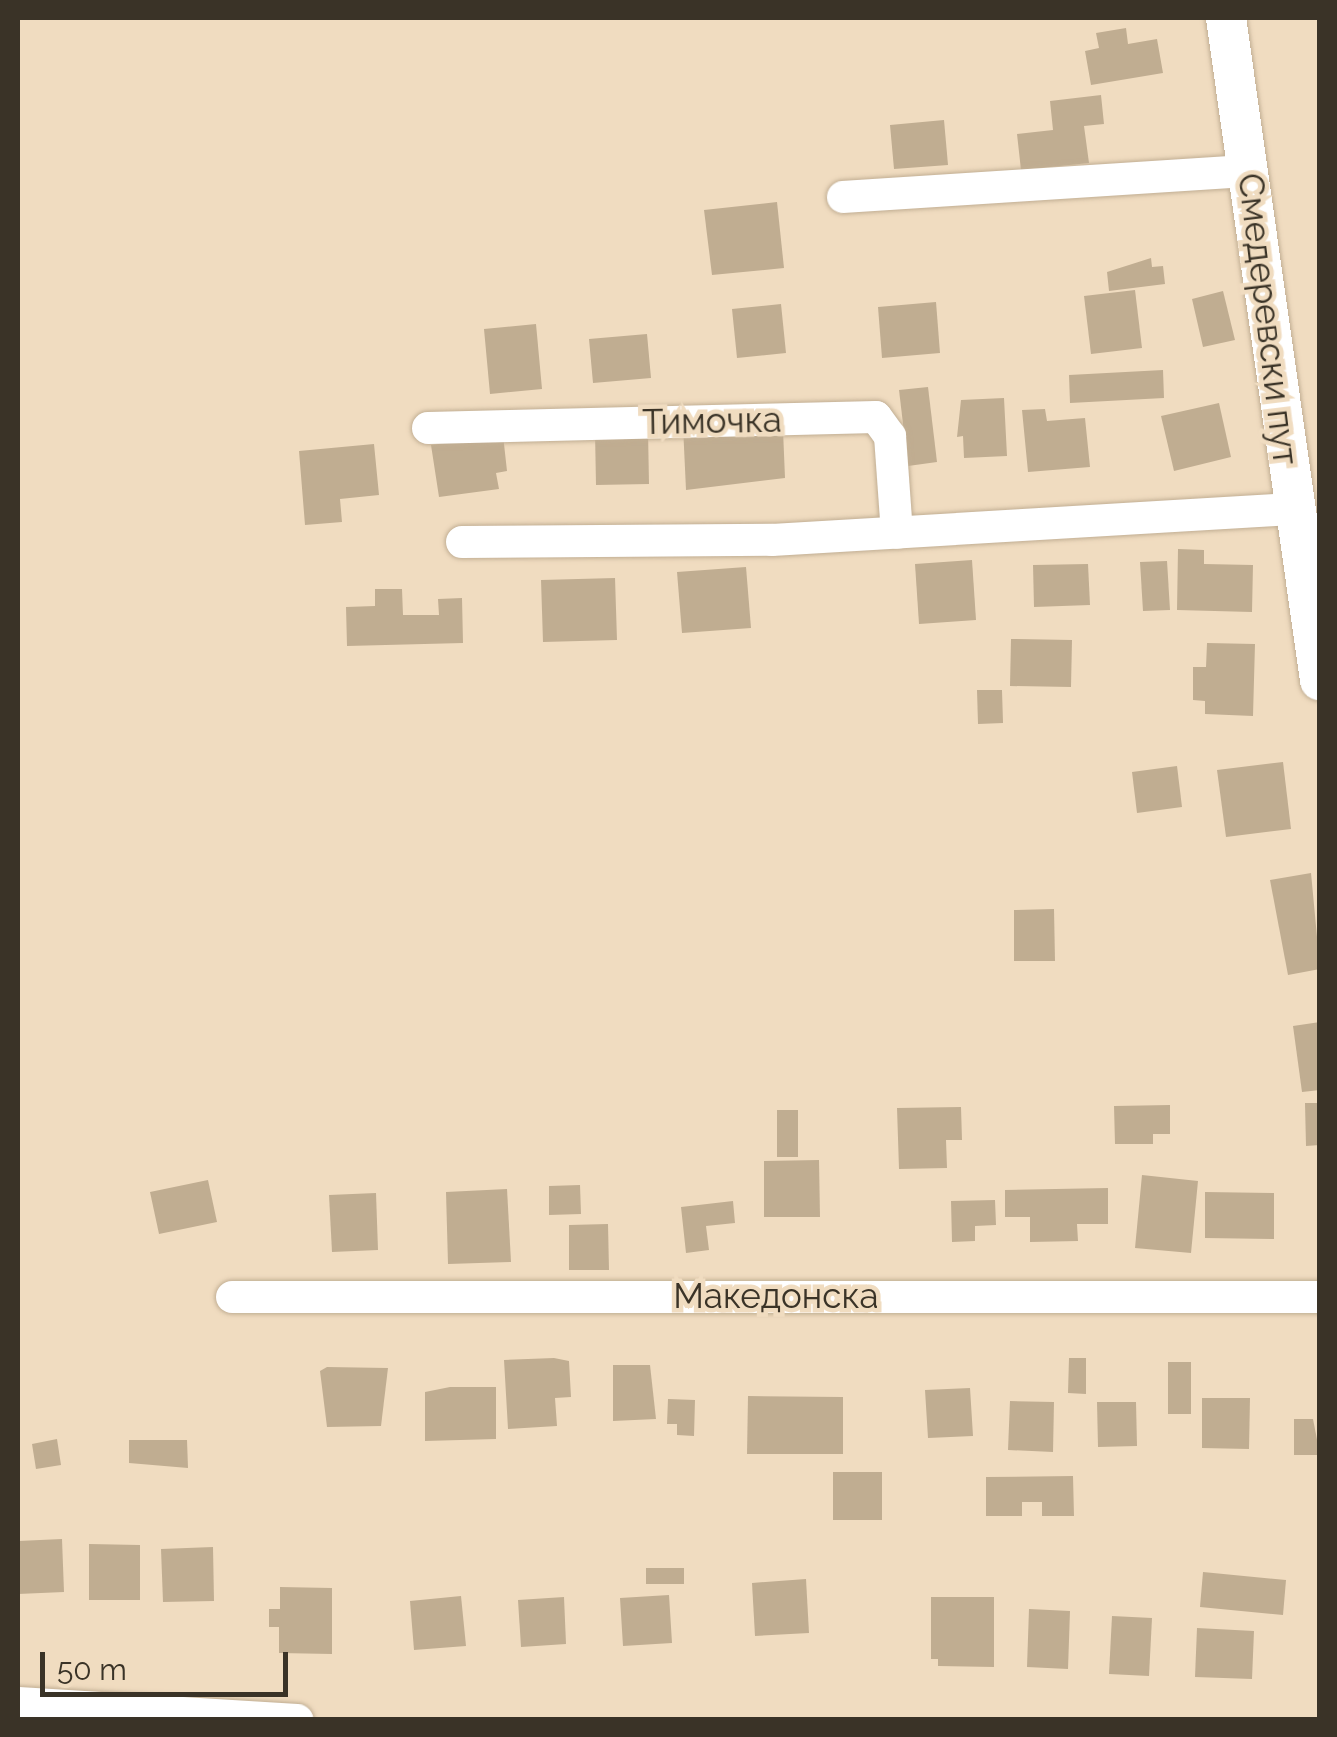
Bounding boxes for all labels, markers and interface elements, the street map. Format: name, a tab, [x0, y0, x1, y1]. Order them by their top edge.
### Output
street label: Смедеревски пут	[1229, 171, 1307, 467]
street label: Тимочка	[642, 399, 782, 443]
street label: Македонска	[673, 1275, 879, 1317]
scale bar	[45, 1632, 292, 1694]
text: 50 m	[57, 1652, 127, 1687]

